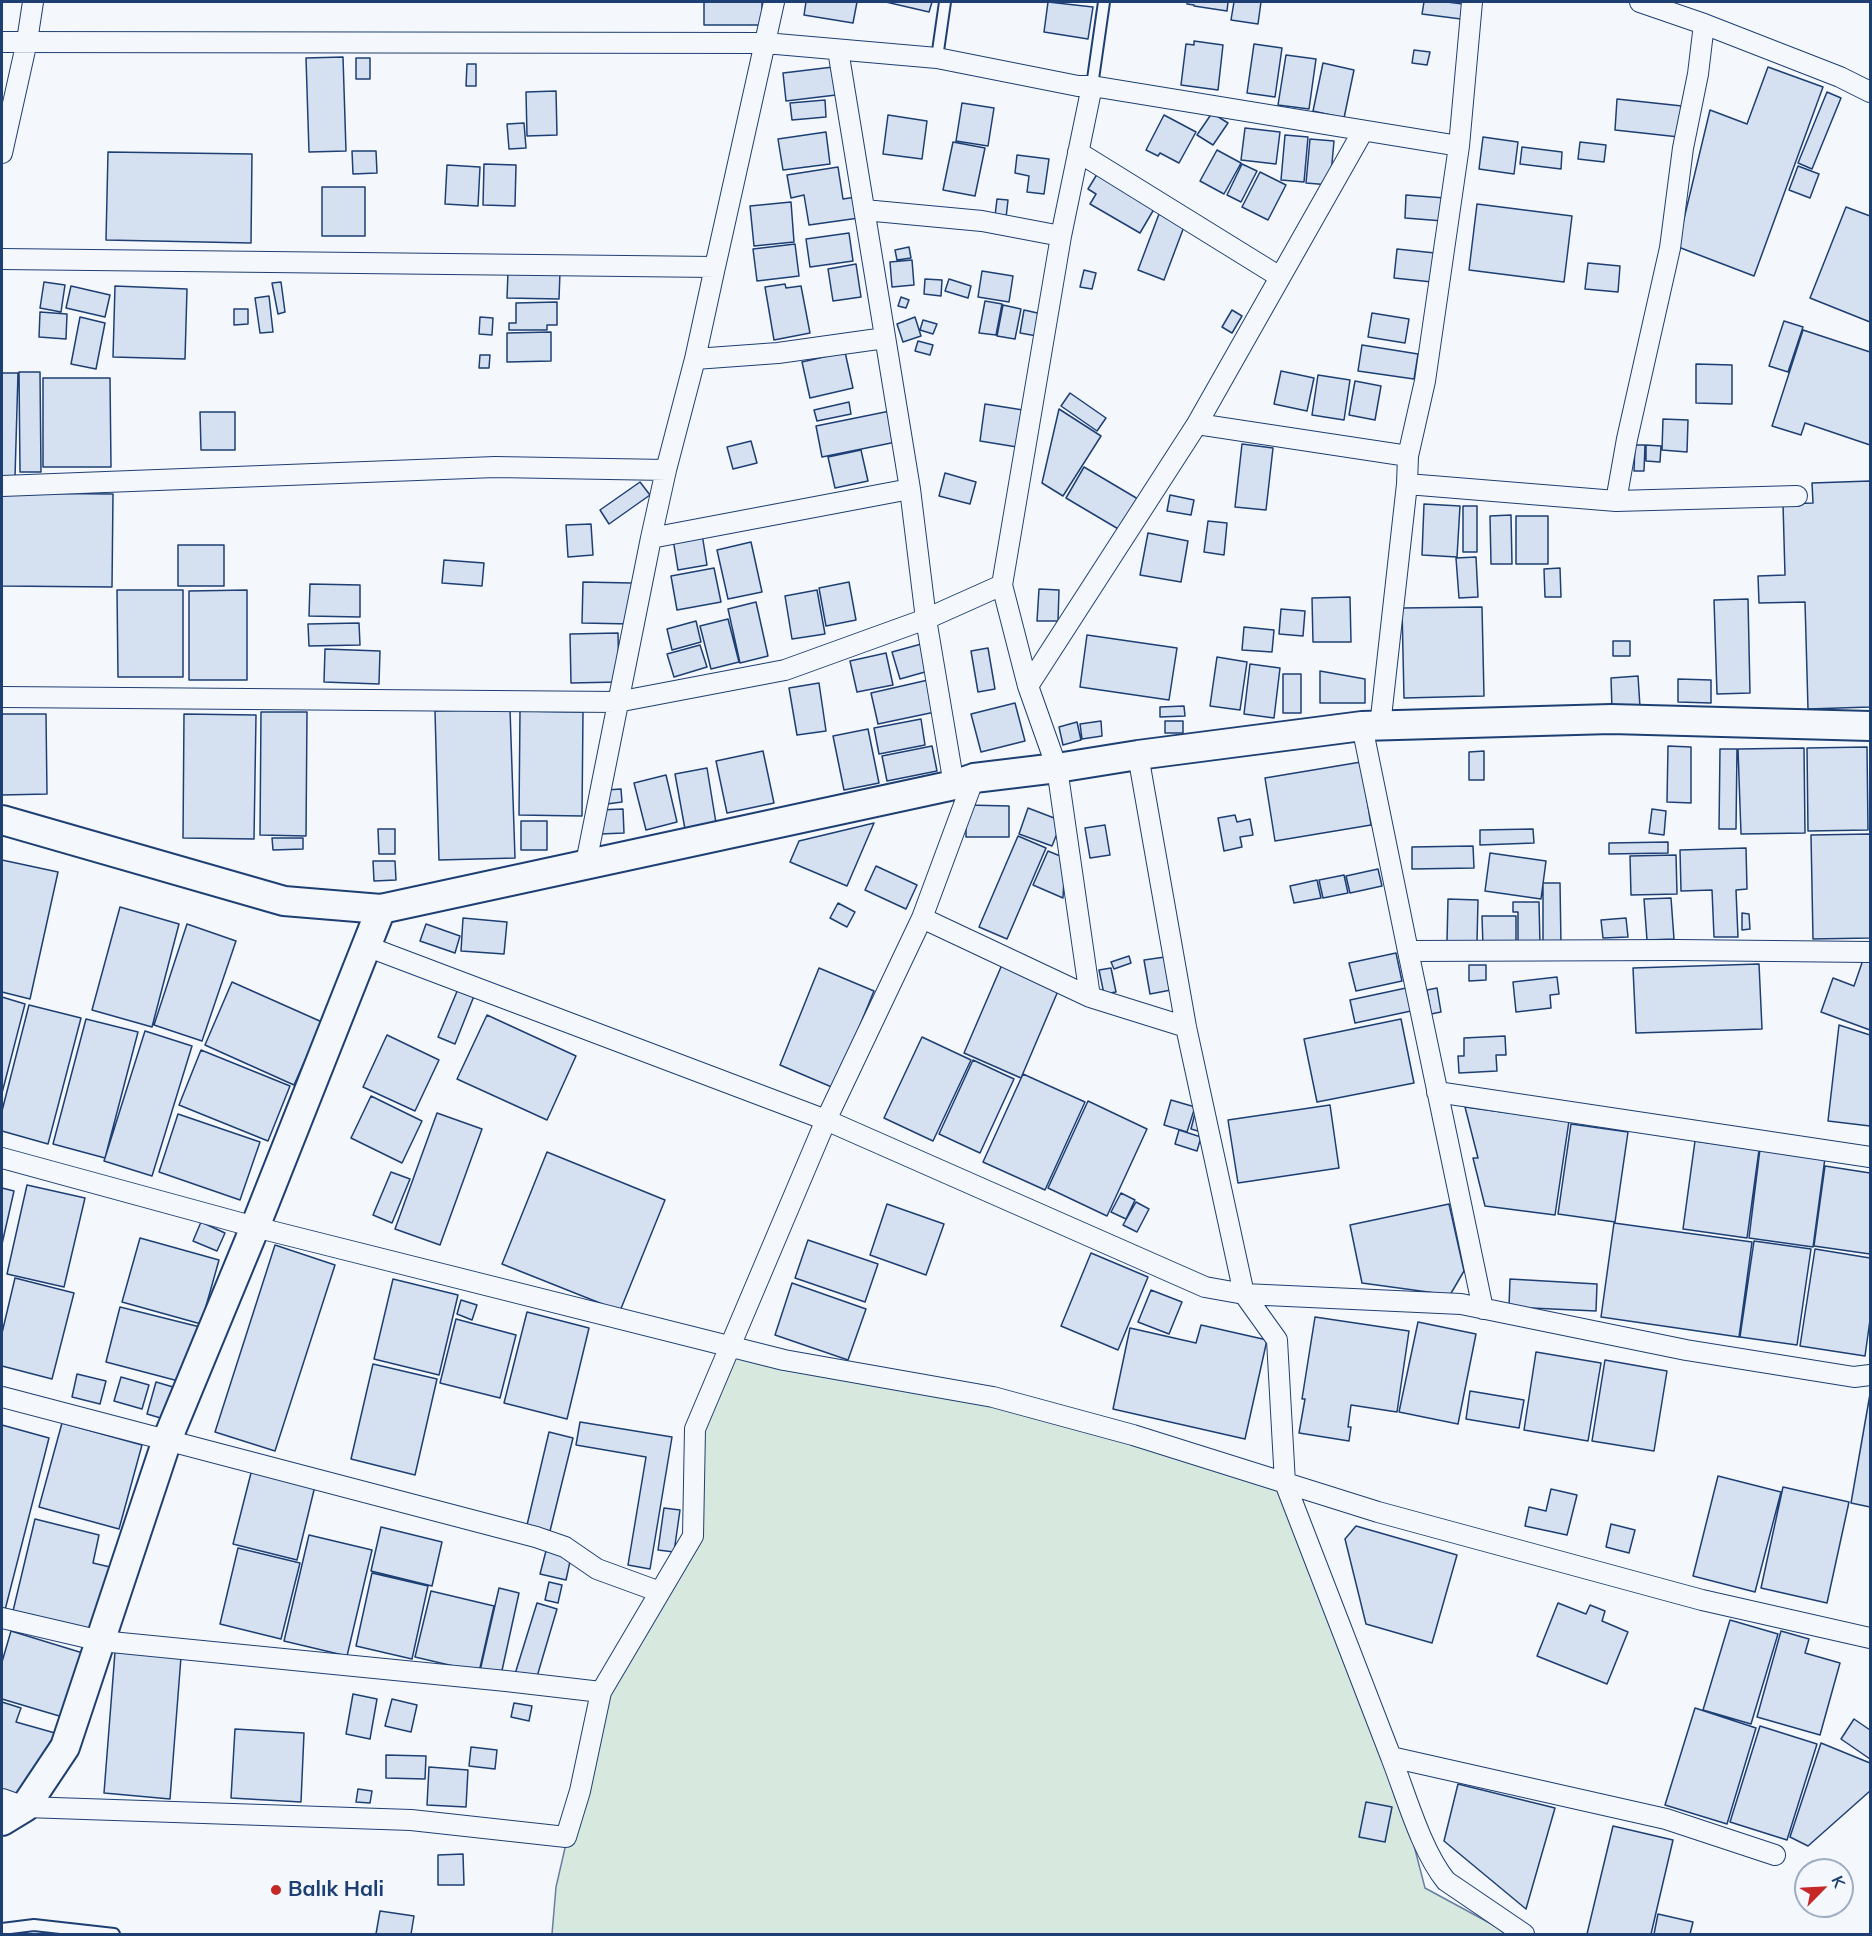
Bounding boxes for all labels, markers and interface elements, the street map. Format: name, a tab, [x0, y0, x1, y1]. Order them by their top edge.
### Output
north arrow	[1794, 1858, 1854, 1918]
text: K	[1827, 1873, 1850, 1890]
place label: Balık Hali	[288, 1877, 384, 1903]
marker: Balık Hali	[269, 1883, 283, 1897]

